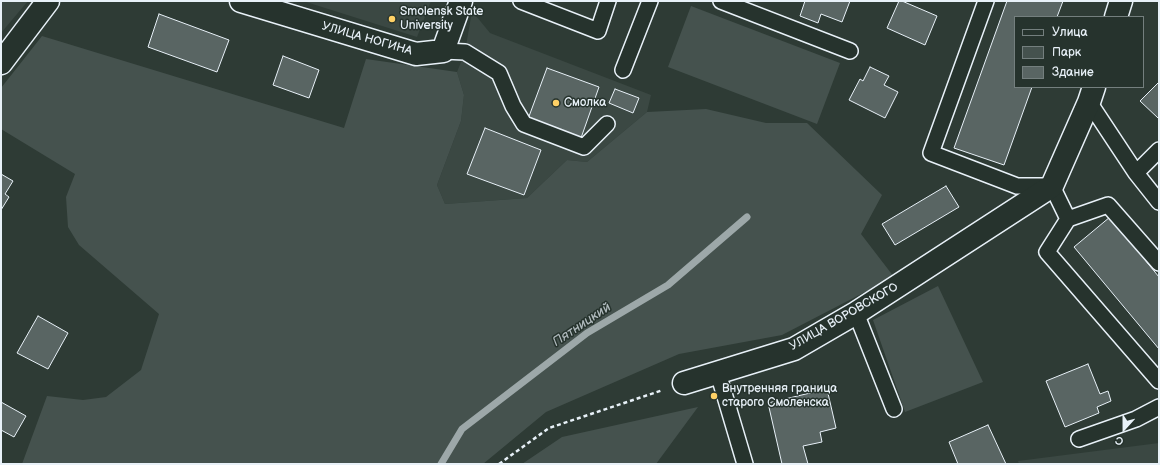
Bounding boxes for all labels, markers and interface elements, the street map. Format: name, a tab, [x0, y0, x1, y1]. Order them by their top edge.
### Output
place label: Smolensk State University	[400, 5, 483, 33]
marker: Smolensk State University	[387, 14, 397, 24]
legend	[1014, 16, 1144, 88]
street label: УЛИЦА НОГИНА	[320, 19, 414, 59]
text: Улица	[1052, 25, 1088, 40]
text: Парк	[1052, 45, 1081, 60]
text: Здание	[1052, 65, 1094, 80]
place label: Смолка	[564, 96, 606, 110]
marker: Смолка	[551, 98, 561, 108]
street label: УЛИЦА ВОРОВСКОГО	[787, 280, 901, 354]
water label: Пятницкий	[550, 300, 614, 350]
place label: Внутренняя граница старого Смоленска	[722, 382, 837, 410]
marker: Внутренняя граница старого Смоленска	[709, 391, 719, 401]
north arrow	[1104, 409, 1144, 449]
text: С	[1114, 433, 1125, 448]

